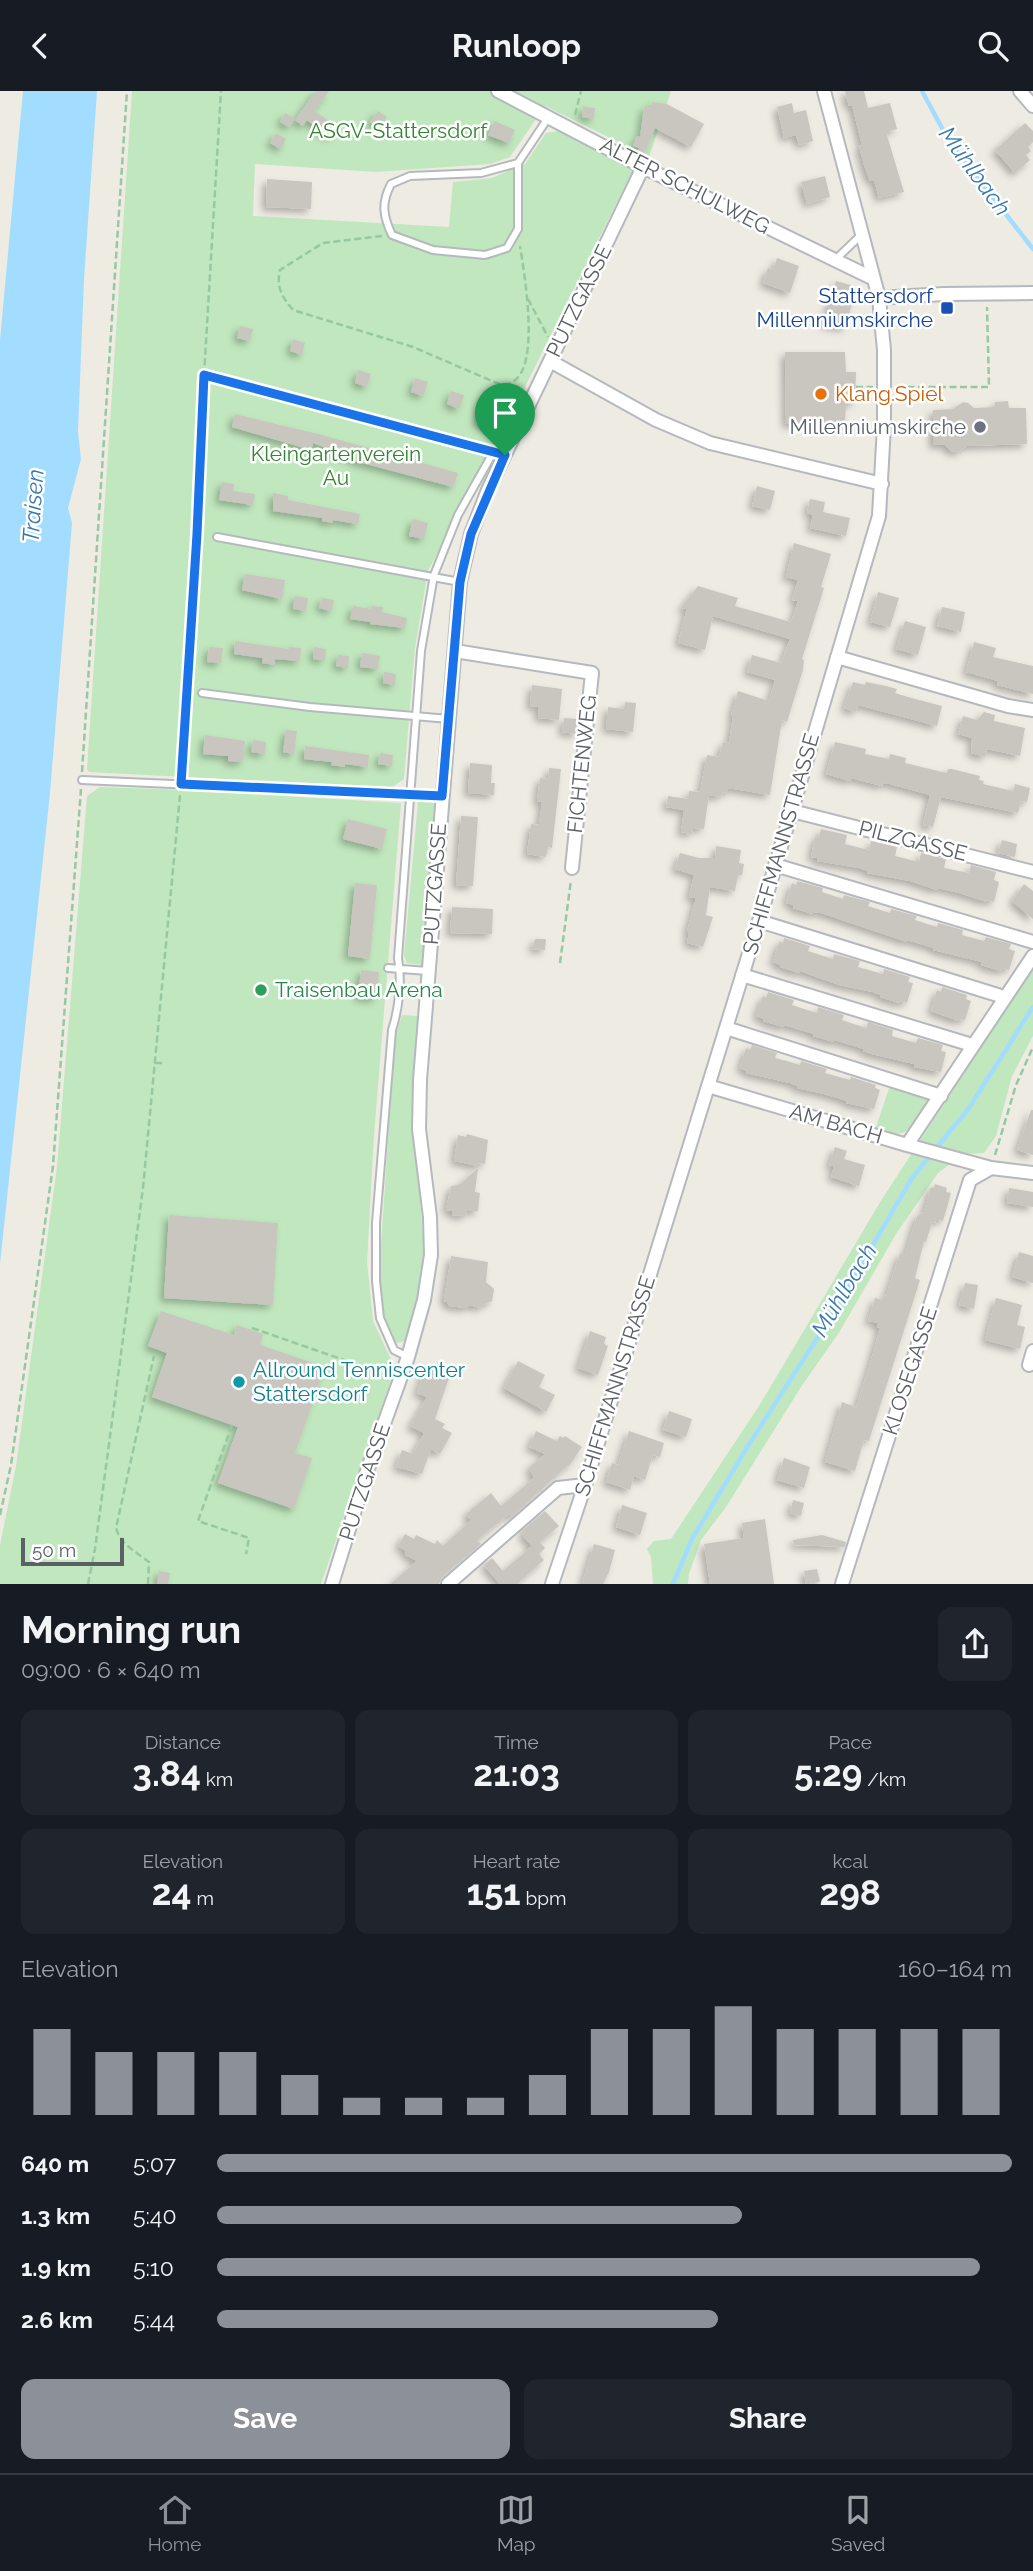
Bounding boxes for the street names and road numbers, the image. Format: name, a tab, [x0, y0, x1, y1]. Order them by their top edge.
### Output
street label: ALTER SCHULWEG	[596, 132, 774, 239]
street label: PUTZGASSE	[541, 241, 617, 361]
street label: FICHTENWEG	[562, 694, 601, 834]
street label: SCHIFFMANNSTRASSE	[737, 730, 824, 957]
street label: PILZGASSE	[856, 815, 970, 866]
street label: PUTZGASSE	[418, 822, 451, 946]
street label: AM BACH	[787, 1098, 885, 1149]
street label: SCHIFFMANNSTRASSE	[569, 1273, 660, 1499]
street label: KLOSEGASSE	[877, 1304, 942, 1438]
street label: PUTZGASSE	[334, 1420, 395, 1544]

